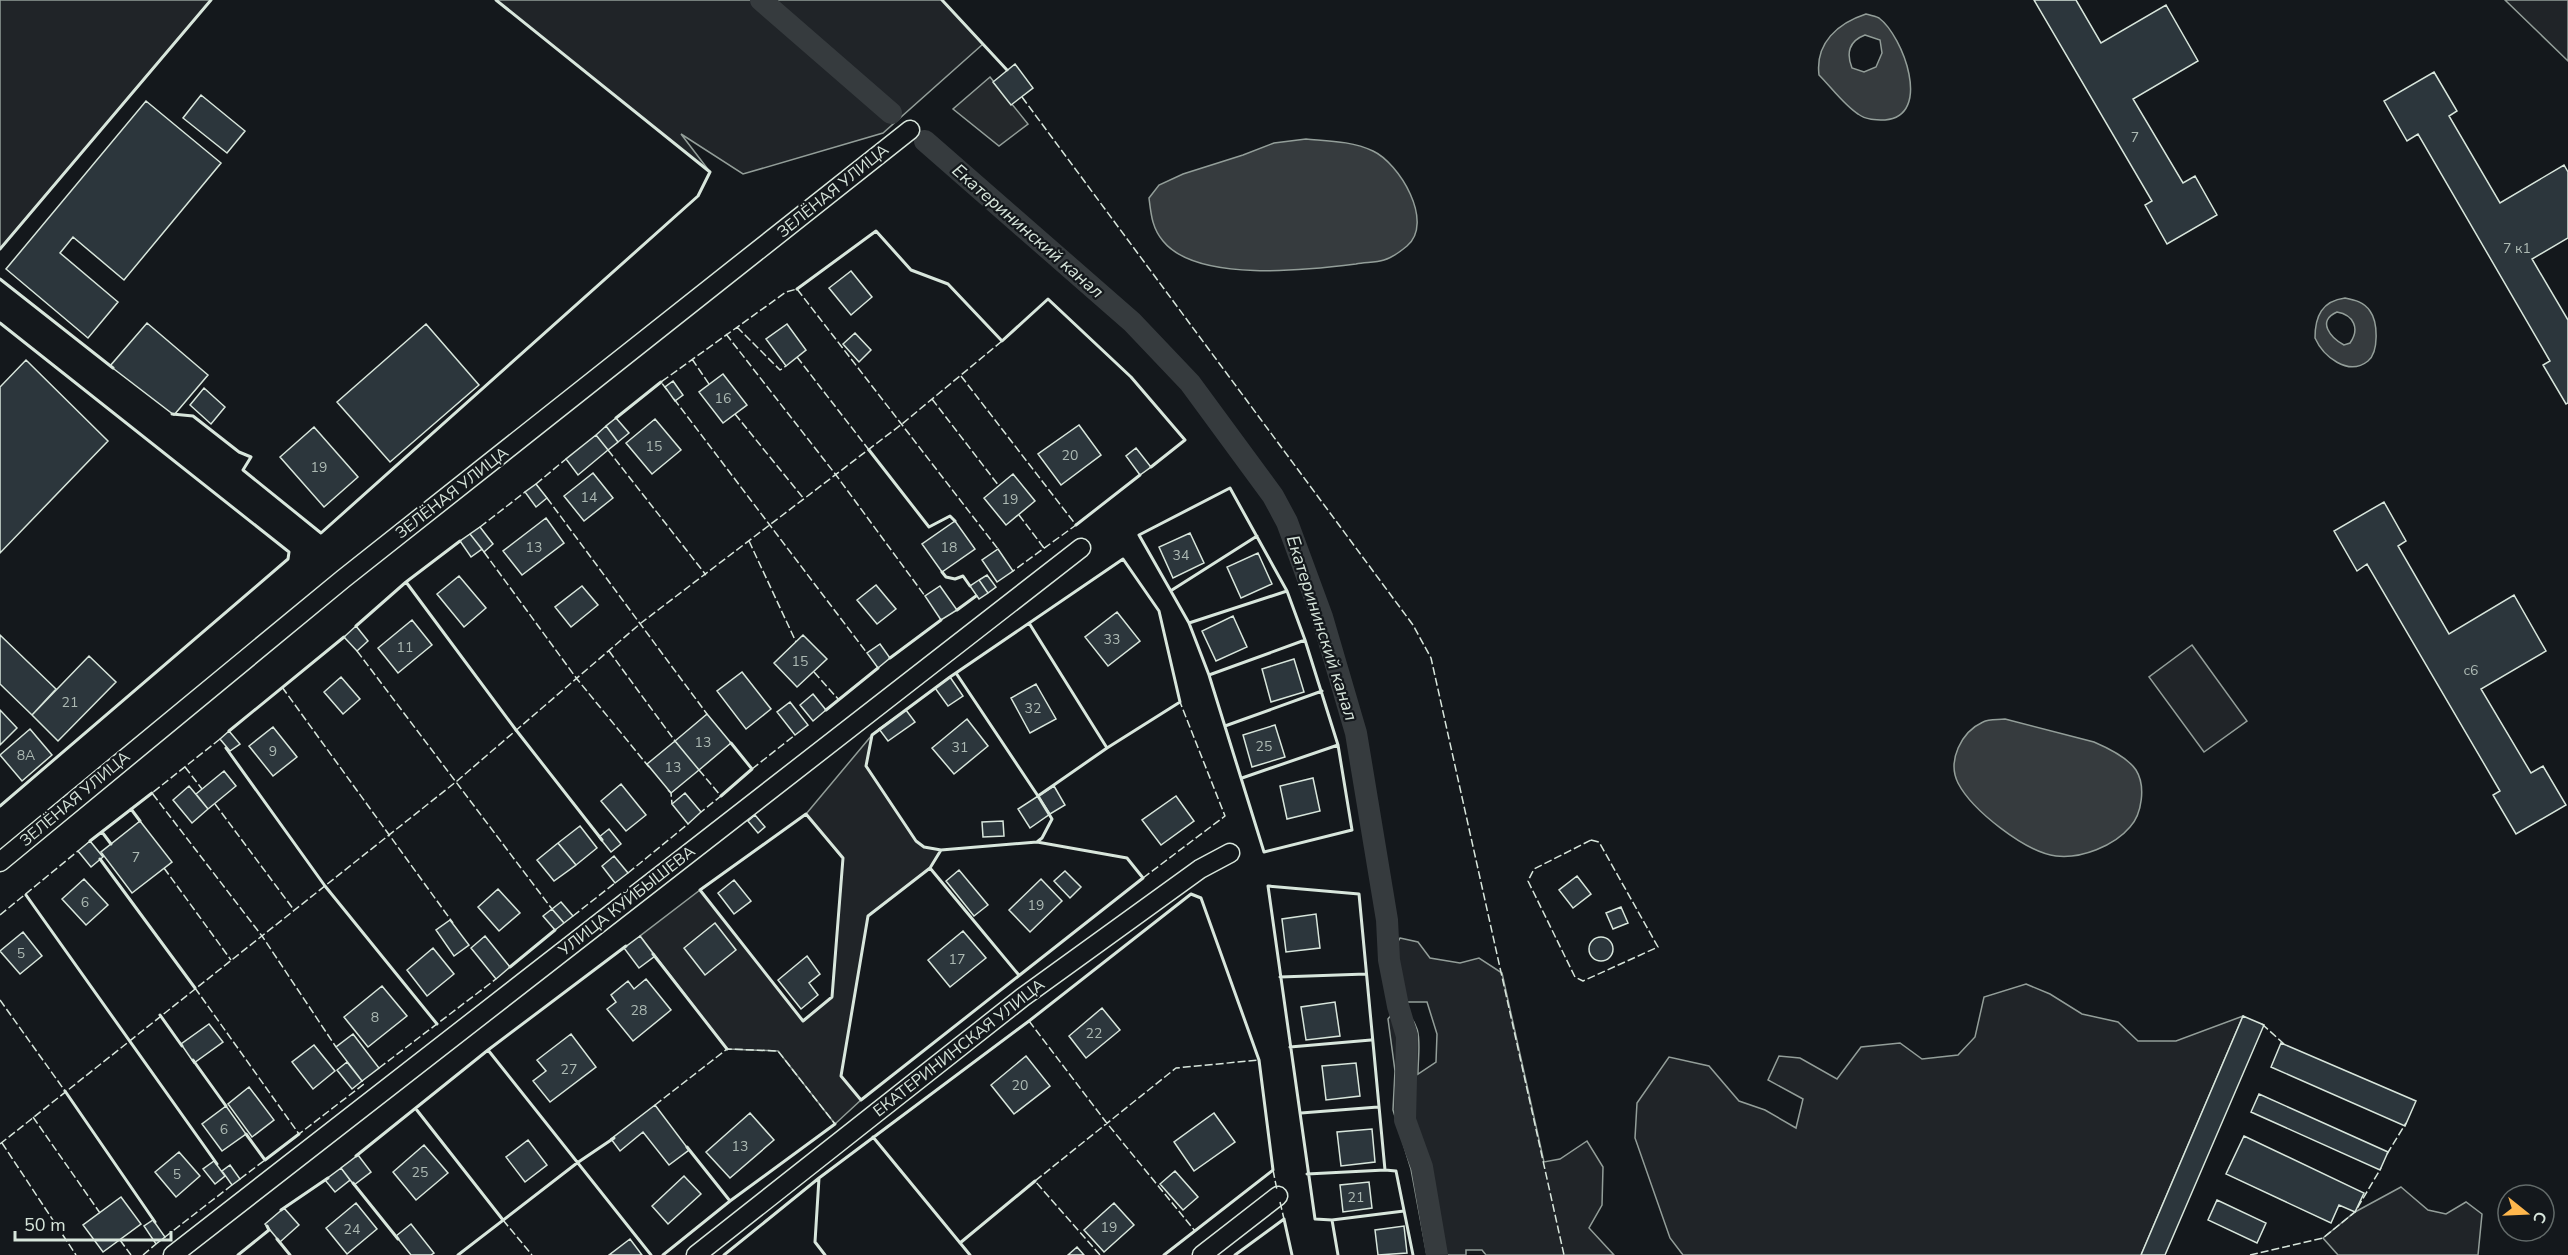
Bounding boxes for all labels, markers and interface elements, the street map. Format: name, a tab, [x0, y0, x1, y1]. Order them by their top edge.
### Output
house number: 7	[2131, 128, 2139, 147]
street label: ЗЕЛЁНАЯ УЛИЦА	[773, 139, 894, 243]
water label: Екатерининский канал	[947, 158, 1109, 304]
house number: 7 к1	[2503, 239, 2531, 258]
house number: 16	[715, 389, 731, 408]
house number: 15	[646, 437, 662, 456]
street label: ЗЕЛЁНАЯ УЛИЦА	[391, 442, 513, 544]
house number: 20	[1062, 446, 1078, 465]
house number: 19	[311, 458, 327, 477]
house number: 14	[581, 488, 597, 507]
house number: 19	[1002, 490, 1018, 509]
water label: Екатерининский канал	[1281, 532, 1363, 724]
house number: 13	[526, 538, 542, 557]
house number: 18	[941, 538, 957, 557]
house number: 34	[1173, 546, 1189, 565]
house number: 33	[1104, 630, 1120, 649]
house number: 11	[397, 638, 413, 657]
house number: 15	[792, 652, 808, 671]
house number: с6	[2463, 661, 2479, 680]
house number: 21	[62, 693, 78, 712]
house number: 32	[1025, 699, 1041, 718]
house number: 13	[695, 733, 711, 752]
house number: 25	[1256, 737, 1272, 756]
house number: 31	[952, 738, 968, 757]
house number: 9	[269, 742, 277, 761]
street label: ЗЕЛЁНАЯ УЛИЦА	[15, 746, 135, 852]
house number: 8А	[17, 746, 35, 765]
house number: 13	[665, 758, 681, 777]
street label: УЛИЦА КУЙБЫШЕВА	[553, 841, 700, 962]
house number: 7	[132, 848, 140, 867]
house number: 6	[81, 893, 89, 912]
house number: 19	[1028, 896, 1044, 915]
house number: 5	[17, 944, 25, 963]
house number: 17	[949, 950, 965, 969]
street label: ЕКАТЕРИНИНСКАЯ УЛИЦА	[869, 974, 1050, 1122]
house number: 28	[631, 1001, 647, 1020]
house number: 8	[371, 1008, 379, 1027]
house number: 22	[1086, 1024, 1102, 1043]
house number: 27	[561, 1060, 577, 1079]
house number: 20	[1012, 1076, 1028, 1095]
house number: 6	[220, 1120, 228, 1139]
house number: 13	[732, 1137, 748, 1156]
house number: 25	[412, 1163, 428, 1182]
house number: 5	[173, 1165, 181, 1184]
north arrow	[2496, 1183, 2556, 1243]
house number: 21	[1348, 1188, 1364, 1207]
scale bar	[15, 1204, 171, 1242]
text: С	[2527, 1209, 2551, 1226]
text: 50 m	[24, 1213, 66, 1237]
house number: 19	[1101, 1218, 1117, 1237]
house number: 24	[344, 1220, 360, 1239]

